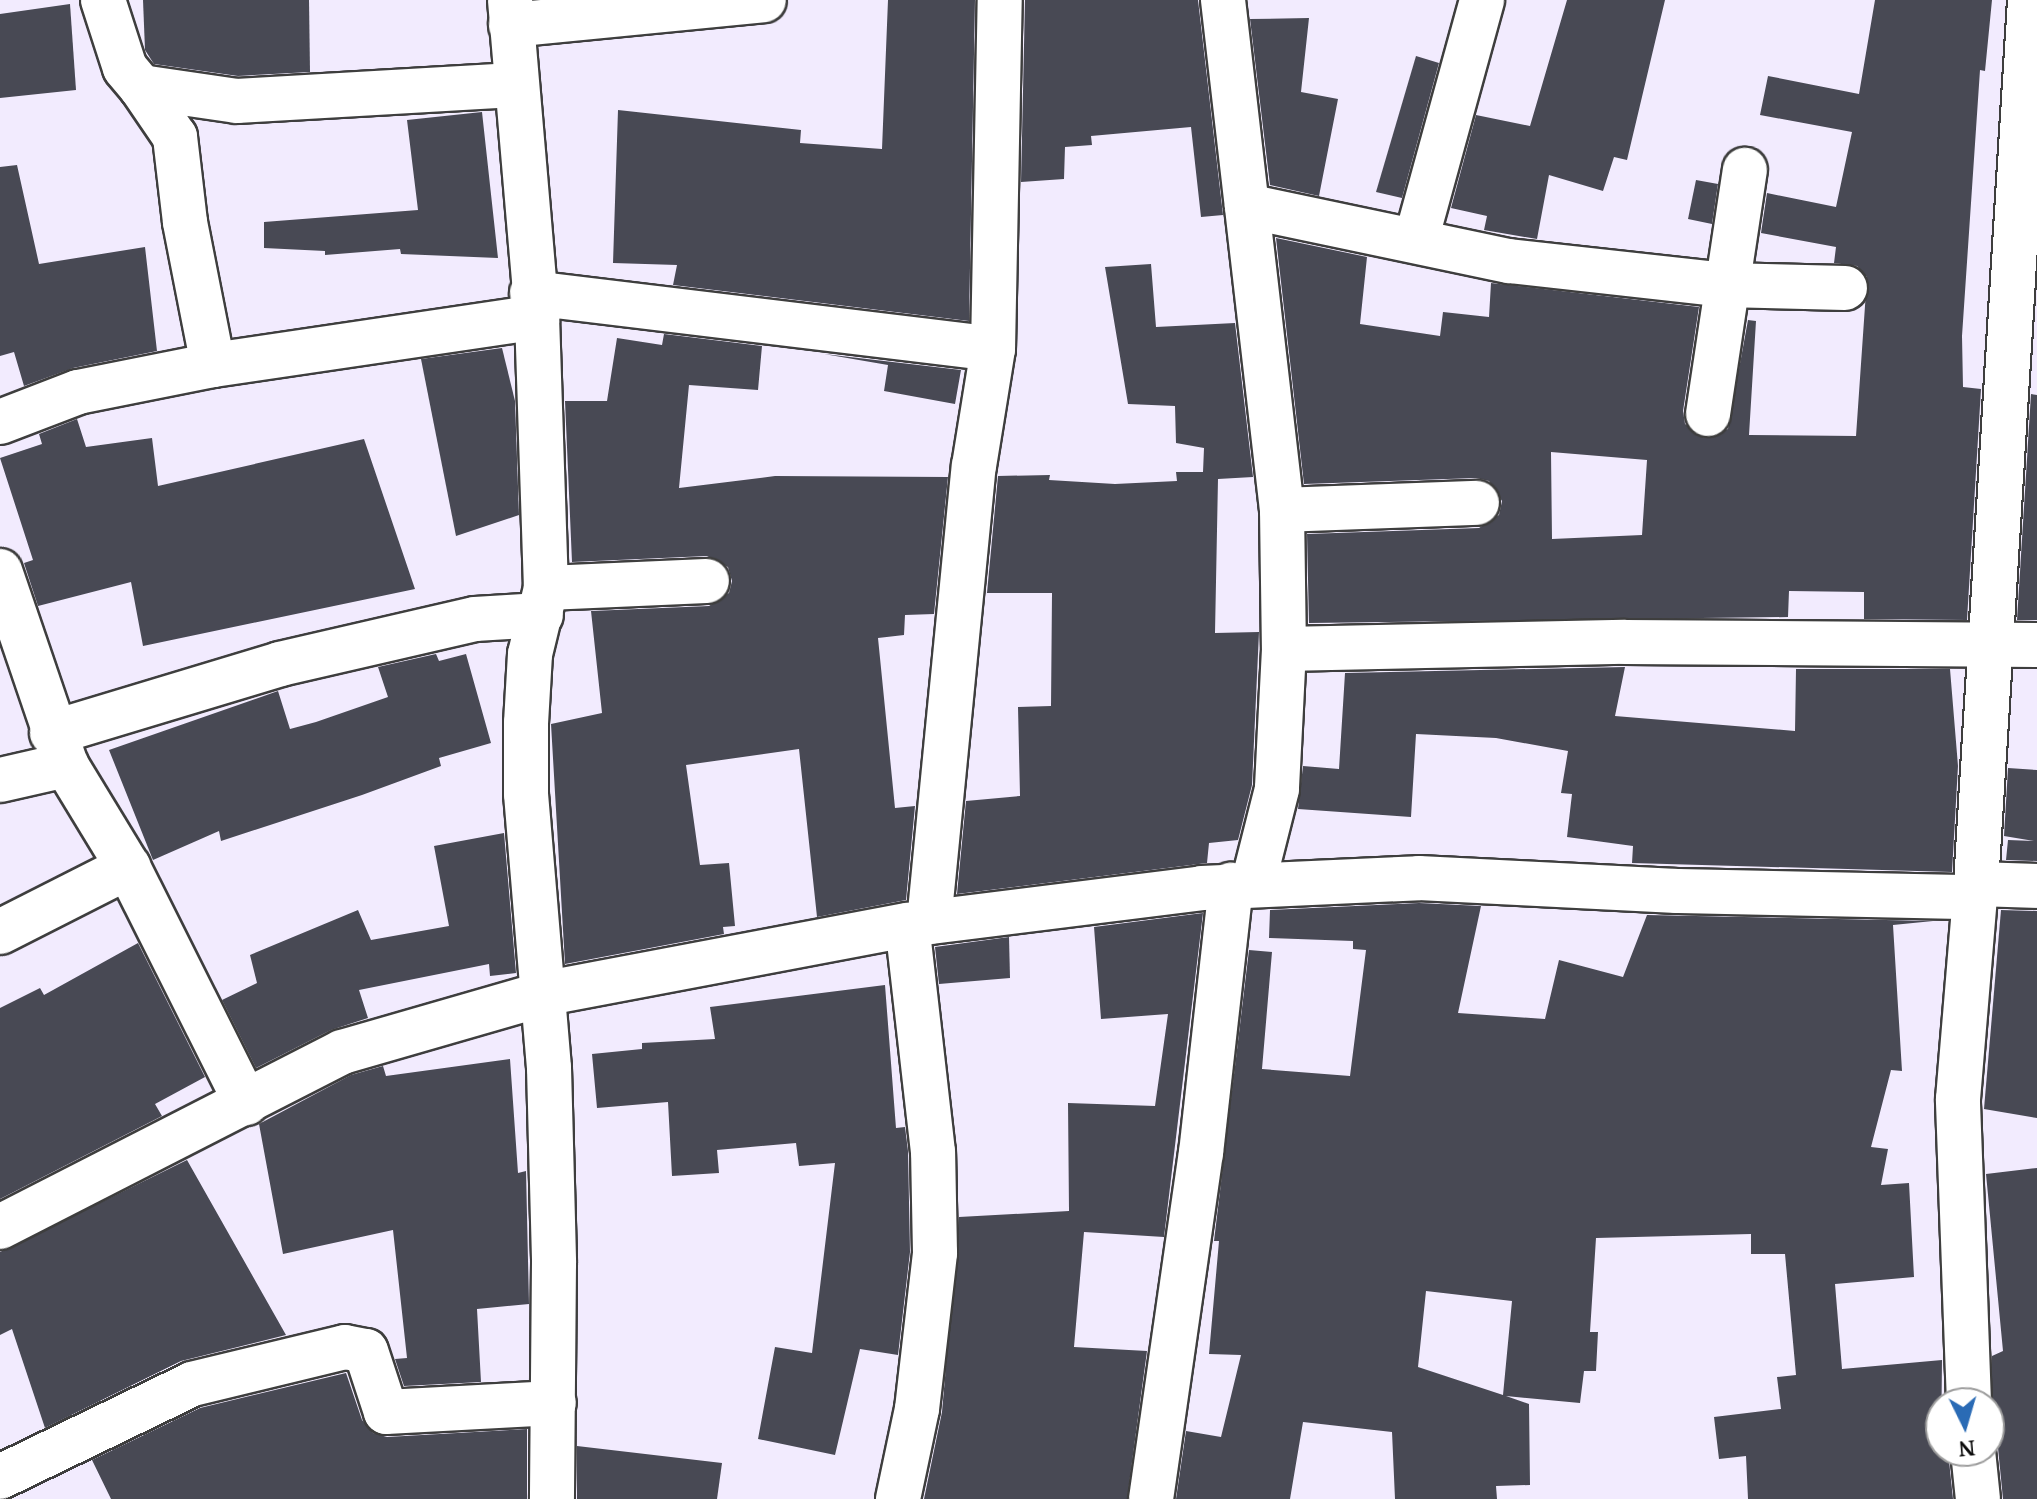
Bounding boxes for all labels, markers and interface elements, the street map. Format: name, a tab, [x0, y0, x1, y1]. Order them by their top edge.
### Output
north arrow	[1925, 1387, 2005, 1467]
text: N	[1957, 1434, 1977, 1465]

